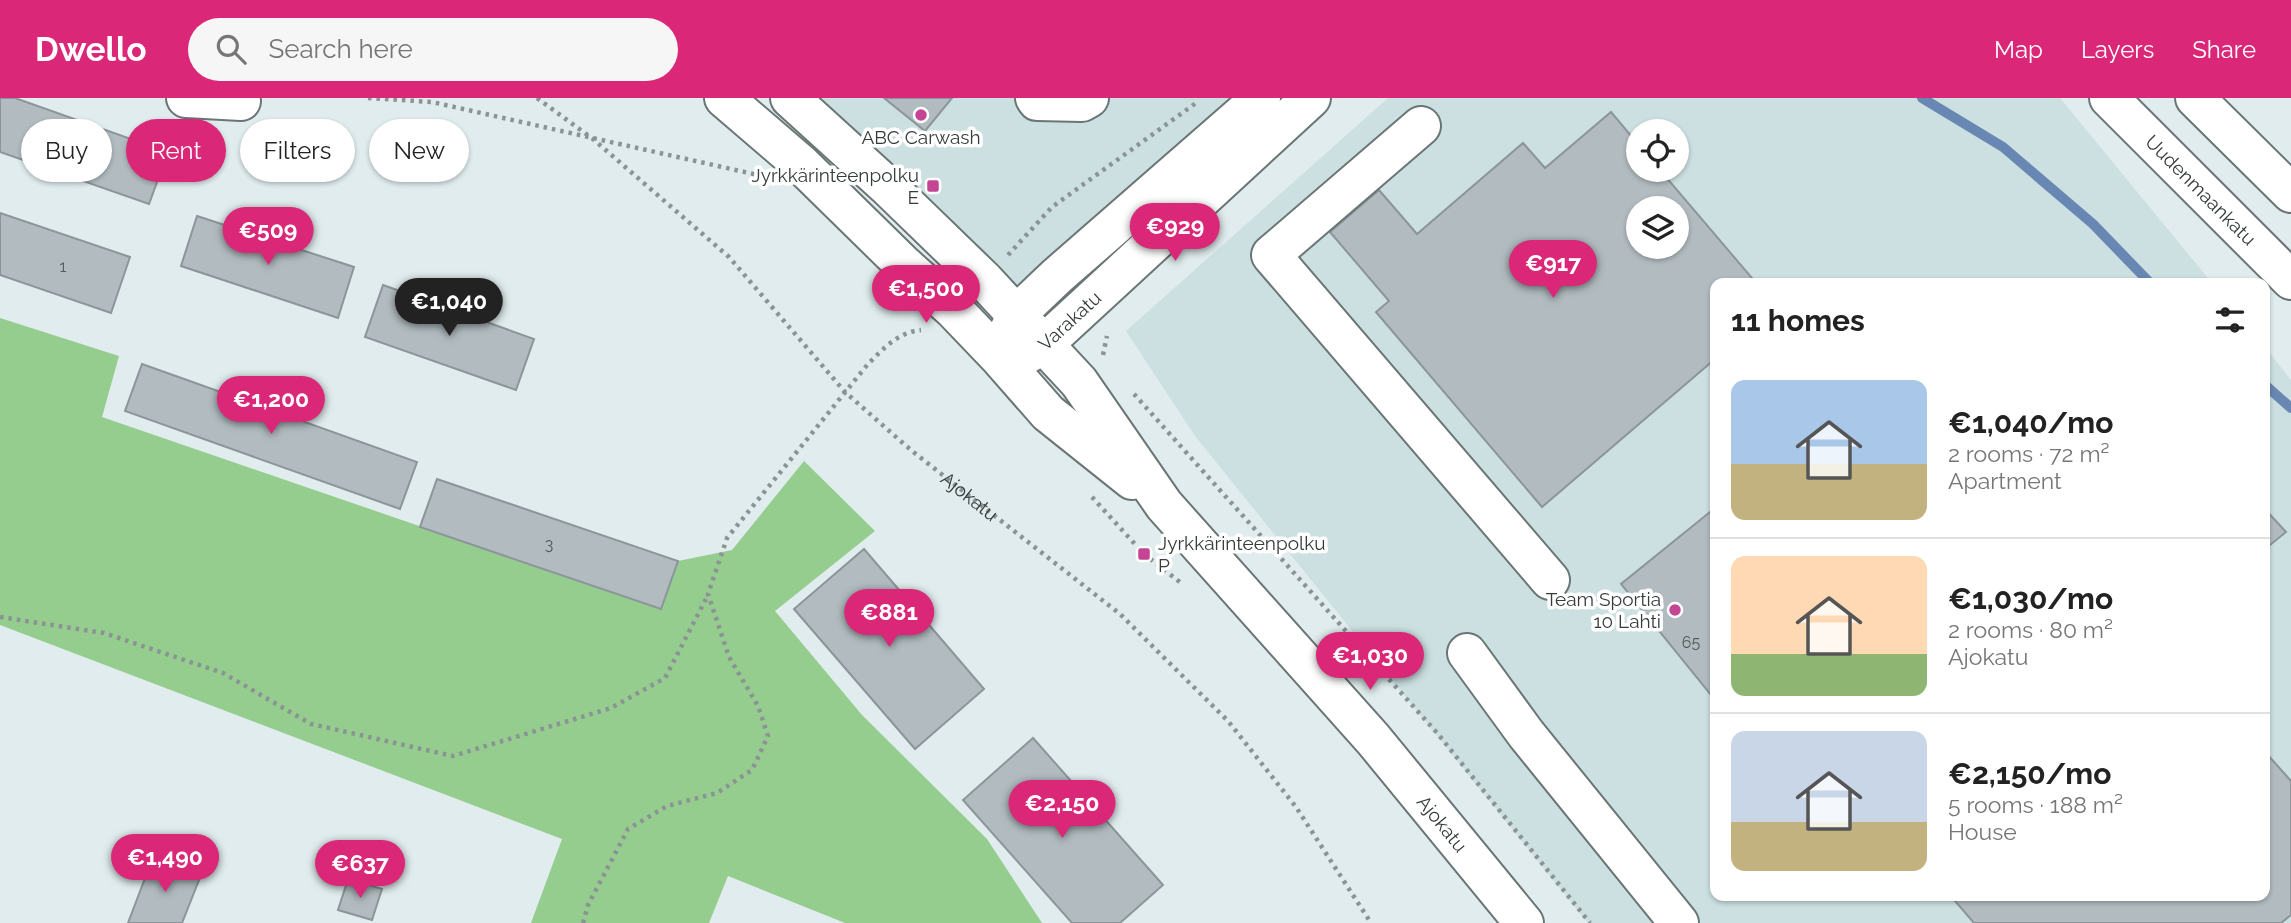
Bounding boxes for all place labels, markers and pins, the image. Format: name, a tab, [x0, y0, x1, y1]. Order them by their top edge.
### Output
marker: ABC Carwash	[913, 107, 929, 123]
place label: ABC Carwash	[861, 126, 981, 148]
place label: Jyrkkärinteenpolku E	[752, 164, 919, 208]
marker: Jyrkkärinteenpolku E	[925, 178, 941, 194]
pin: €929	[1134, 204, 1216, 263]
pin: €509	[227, 208, 309, 267]
pin: €917	[1512, 240, 1594, 300]
pin: €1,500	[869, 266, 983, 325]
pin: €1,040	[392, 278, 506, 338]
pin: €1,200	[214, 376, 328, 436]
place label: Jyrkkärinteenpolku P	[1158, 532, 1326, 576]
marker: Jyrkkärinteenpolku P	[1136, 546, 1152, 562]
place label: Team Sportia 10 Lahti	[1546, 588, 1661, 632]
pin: €881	[848, 589, 930, 649]
marker: Team Sportia 10 Lahti	[1667, 602, 1683, 618]
pin: €1,030	[1313, 632, 1427, 692]
pin: €2,150	[1005, 780, 1119, 840]
pin: €1,490	[108, 834, 222, 894]
pin: €637	[319, 840, 401, 900]

